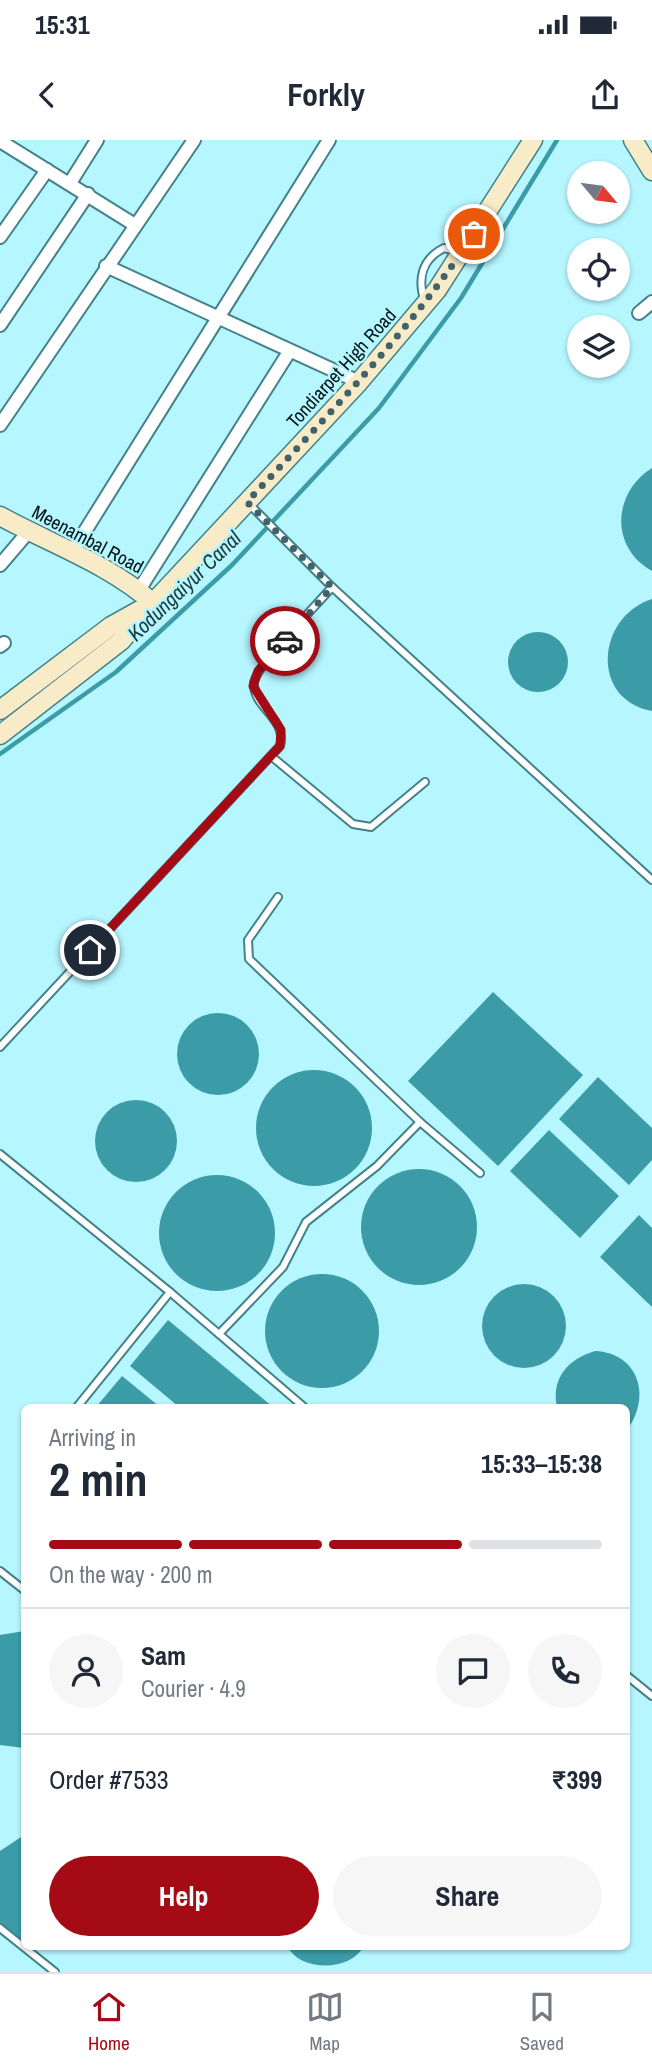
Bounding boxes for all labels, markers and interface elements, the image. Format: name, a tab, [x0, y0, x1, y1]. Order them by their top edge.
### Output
text: 15:31	[35, 7, 90, 42]
text: Forkly	[287, 73, 365, 116]
icon: back	[28, 76, 66, 114]
icon: share	[586, 76, 624, 114]
north arrow	[567, 161, 630, 224]
map controls	[567, 161, 630, 378]
pin	[444, 204, 504, 264]
icon: bag	[455, 215, 493, 253]
button: locate	[567, 238, 630, 301]
street label: Tondiarpet High Road	[280, 303, 402, 433]
button: layers	[567, 315, 630, 378]
street label: Meenambal Road	[28, 499, 148, 579]
water label: Kodungaiyur Canal	[121, 524, 248, 648]
courier	[250, 606, 320, 676]
icon: car	[266, 622, 304, 660]
pin	[60, 920, 120, 980]
icon: home	[71, 931, 109, 969]
text: Arriving in	[49, 1422, 136, 1453]
text: 15:33–15:38	[481, 1446, 602, 1481]
text: 2 min	[49, 1448, 148, 1510]
text: On the way · 200 m	[49, 1559, 213, 1590]
button: person	[49, 1634, 123, 1708]
button: chat	[436, 1634, 510, 1708]
button: phone	[528, 1634, 602, 1708]
text: Sam	[141, 1638, 186, 1673]
text: Courier · 4.9	[141, 1673, 246, 1704]
text: Order #7533	[49, 1762, 169, 1797]
text: ₹399	[551, 1762, 602, 1797]
button: Help	[49, 1856, 319, 1936]
button: Share	[333, 1856, 602, 1936]
tab: Home	[88, 1988, 130, 2056]
tab: Map	[306, 1988, 344, 2056]
tab: Saved	[520, 1988, 564, 2056]

